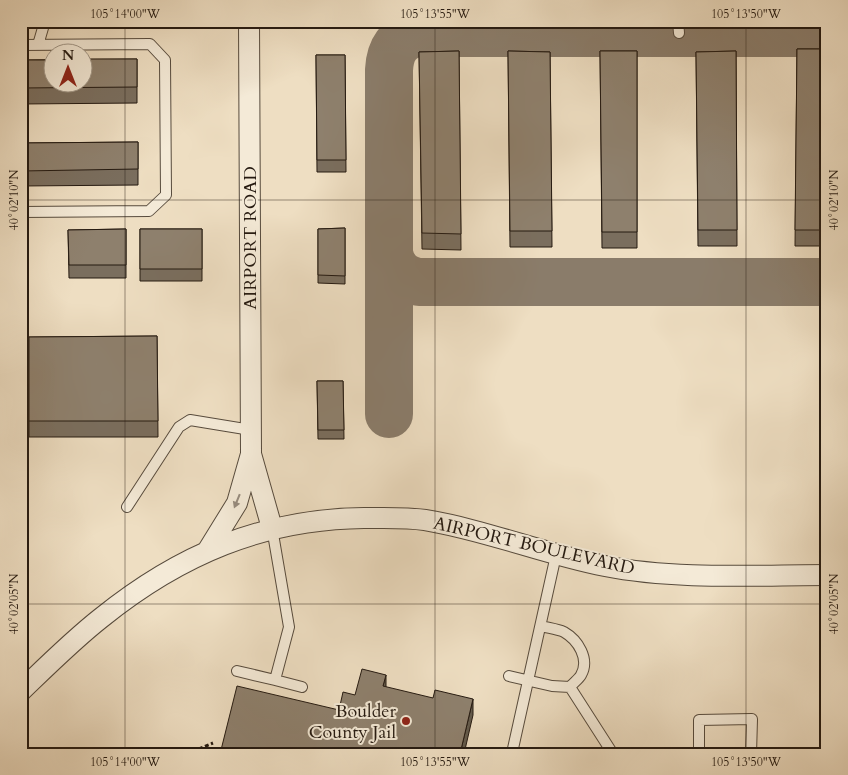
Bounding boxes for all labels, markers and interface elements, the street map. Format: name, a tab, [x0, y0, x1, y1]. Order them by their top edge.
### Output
text: 105°14'00"W	[90, 6, 161, 22]
text: 105°13'55"W	[400, 6, 471, 22]
text: 105°13'50"W	[711, 6, 782, 22]
north arrow	[42, 42, 92, 92]
text: N	[62, 46, 74, 65]
street label: AIRPORT ROAD	[238, 166, 263, 310]
text: 40°02'10"N	[6, 169, 22, 230]
text: 40°02'10"N	[826, 169, 842, 230]
one-way arrow	[233, 494, 241, 509]
street label: AIRPORT BOULEVARD	[431, 511, 637, 581]
text: 40°02'05"N	[6, 573, 22, 634]
text: 40°02'05"N	[826, 573, 842, 634]
place label: Boulder County Jail	[309, 699, 396, 745]
marker: Boulder County Jail	[400, 715, 412, 727]
text: 105°14'00"W	[90, 754, 161, 770]
text: 105°13'55"W	[400, 754, 471, 770]
text: 105°13'50"W	[711, 754, 782, 770]

